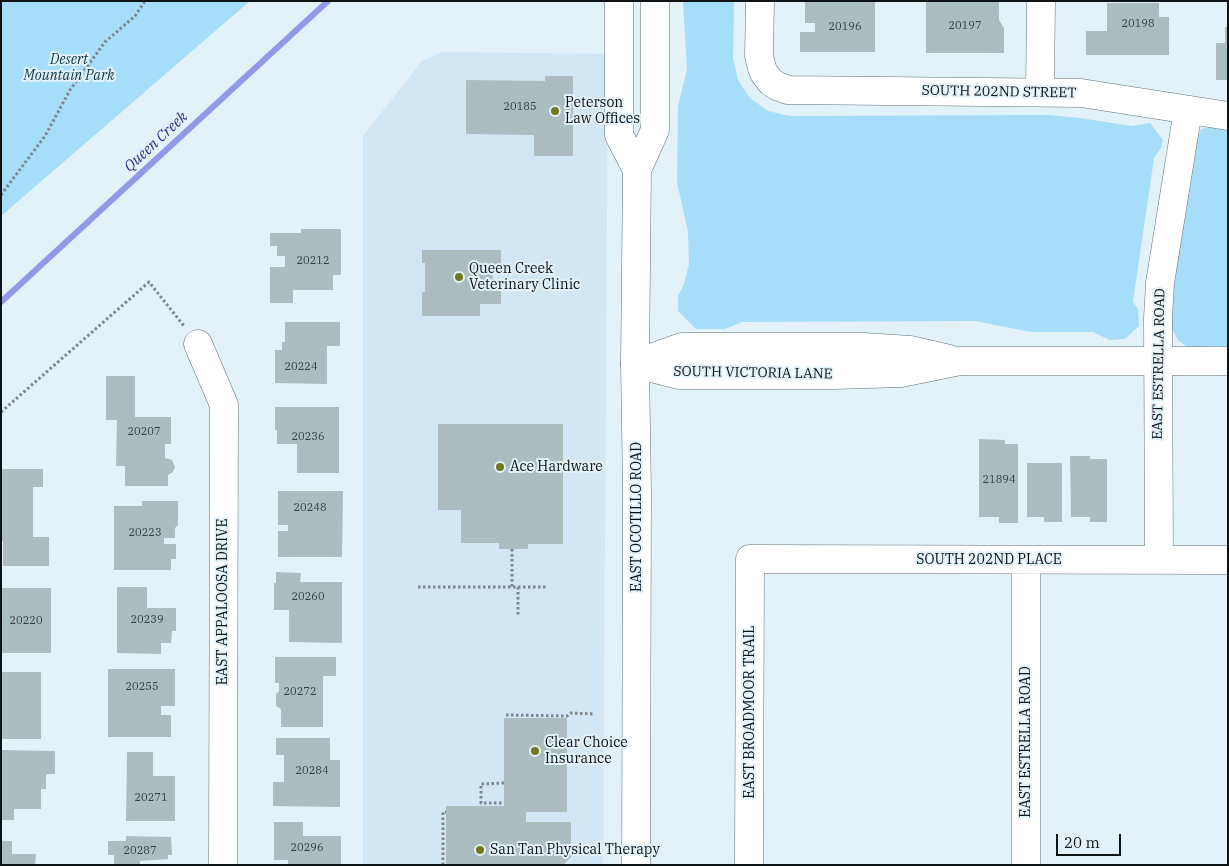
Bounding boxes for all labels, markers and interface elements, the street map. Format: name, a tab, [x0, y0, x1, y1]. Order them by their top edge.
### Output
house number: 20198	[1122, 17, 1154, 31]
house number: 20197	[949, 19, 981, 33]
house number: 20196	[829, 20, 861, 34]
park label: Desert Mountain Park	[24, 52, 114, 84]
street label: SOUTH 202ND STREET	[921, 82, 1077, 102]
place label: Peterson Law Offices	[565, 95, 640, 128]
house number: 20185	[504, 100, 536, 114]
marker: Peterson Law Offices	[549, 105, 561, 117]
water label: Queen Creek	[121, 108, 191, 176]
house number: 20212	[297, 254, 329, 268]
place label: Queen Creek Veterinary Clinic	[469, 261, 580, 294]
marker: Queen Creek Veterinary Clinic	[453, 271, 465, 283]
street label: EAST ESTRELLA ROAD	[1149, 288, 1169, 440]
house number: 20224	[285, 360, 317, 374]
street label: SOUTH VICTORIA LANE	[673, 363, 833, 383]
house number: 20207	[128, 425, 160, 439]
house number: 20236	[292, 430, 324, 444]
street label: EAST OCOTILLO ROAD	[629, 442, 645, 592]
place label: Ace Hardware	[510, 459, 603, 475]
marker: Ace Hardware	[494, 461, 506, 473]
house number: 21894	[983, 473, 1015, 487]
house number: 20248	[294, 501, 326, 515]
street label: EAST APPALOOSA DRIVE	[215, 519, 231, 685]
house number: 20223	[129, 526, 161, 540]
street label: SOUTH 202ND PLACE	[916, 552, 1062, 568]
house number: 20260	[292, 590, 324, 604]
house number: 20239	[131, 613, 163, 627]
house number: 20220	[10, 614, 42, 628]
street label: EAST BROADMOOR TRAIL	[742, 625, 758, 799]
street label: EAST ESTRELLA ROAD	[1018, 666, 1034, 818]
house number: 20255	[126, 680, 158, 694]
house number: 20272	[284, 685, 316, 699]
place label: Clear Choice Insurance	[545, 735, 628, 768]
marker: Clear Choice Insurance	[529, 745, 541, 757]
house number: 20284	[296, 764, 328, 778]
house number: 20271	[135, 791, 167, 805]
scale bar	[1059, 824, 1124, 856]
text: 20 m	[1064, 833, 1100, 852]
house number: 20296	[291, 841, 323, 855]
place label: San Tan Physical Therapy	[490, 842, 660, 858]
house number: 20287	[124, 844, 156, 858]
marker: San Tan Physical Therapy	[474, 844, 486, 856]

